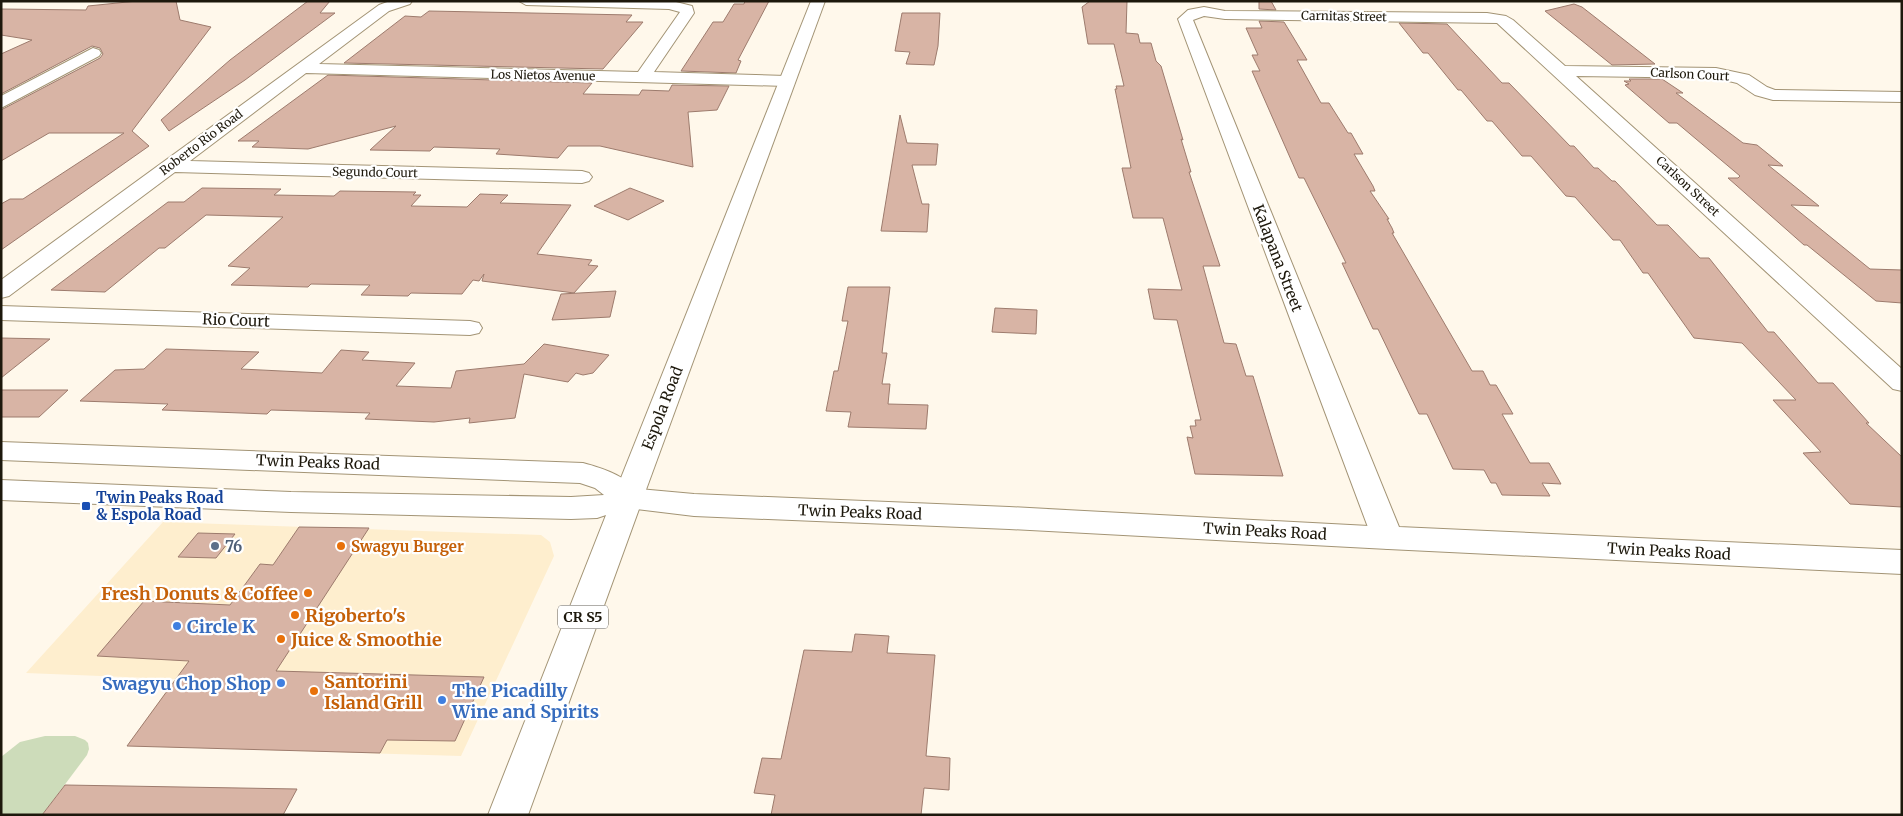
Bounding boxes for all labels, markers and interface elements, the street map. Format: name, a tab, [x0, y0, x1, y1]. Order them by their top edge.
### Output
street label: Carnitas Street	[1301, 8, 1387, 24]
street label: Carlson Court	[1650, 64, 1730, 84]
street label: Los Nietos Avenue	[490, 67, 596, 83]
street label: Roberto Rio Road	[157, 106, 245, 178]
street label: Carlson Street	[1653, 153, 1723, 219]
street label: Segundo Court	[332, 164, 418, 180]
street label: Kalapana Street	[1249, 202, 1307, 314]
street label: Rio Court	[202, 309, 270, 331]
street label: Espola Road	[637, 364, 687, 452]
street label: Twin Peaks Road	[256, 450, 380, 474]
place label: Twin Peaks Road & Espola Road	[96, 488, 224, 524]
marker: Twin Peaks Road & Espola Road	[80, 500, 92, 512]
street label: Twin Peaks Road	[798, 500, 922, 524]
street label: Twin Peaks Road	[1203, 518, 1327, 544]
place label: 76	[225, 537, 242, 556]
place label: Swagyu Burger	[351, 537, 464, 556]
street label: Twin Peaks Road	[1607, 538, 1731, 564]
marker: 76	[209, 540, 221, 552]
marker: Swagyu Burger	[335, 540, 347, 552]
place label: Fresh Donuts & Coffee	[101, 582, 298, 605]
marker: Fresh Donuts & Coffee	[302, 587, 314, 599]
place label: Rigoberto's	[305, 604, 406, 627]
road number: CR S5	[558, 606, 608, 628]
marker: Rigoberto's	[289, 609, 301, 621]
place label: Circle K	[187, 615, 256, 638]
marker: Circle K	[171, 620, 183, 632]
place label: Juice & Smoothie	[290, 628, 442, 651]
marker: Juice & Smoothie	[275, 633, 287, 645]
place label: Santorini Island Grill	[324, 670, 423, 714]
place label: Swagyu Chop Shop	[102, 672, 271, 695]
marker: Swagyu Chop Shop	[275, 677, 287, 689]
place label: The Picadilly Wine and Spirits	[451, 679, 599, 723]
marker: Santorini Island Grill	[308, 685, 320, 697]
marker: The Picadilly Wine and Spirits	[436, 694, 448, 706]

